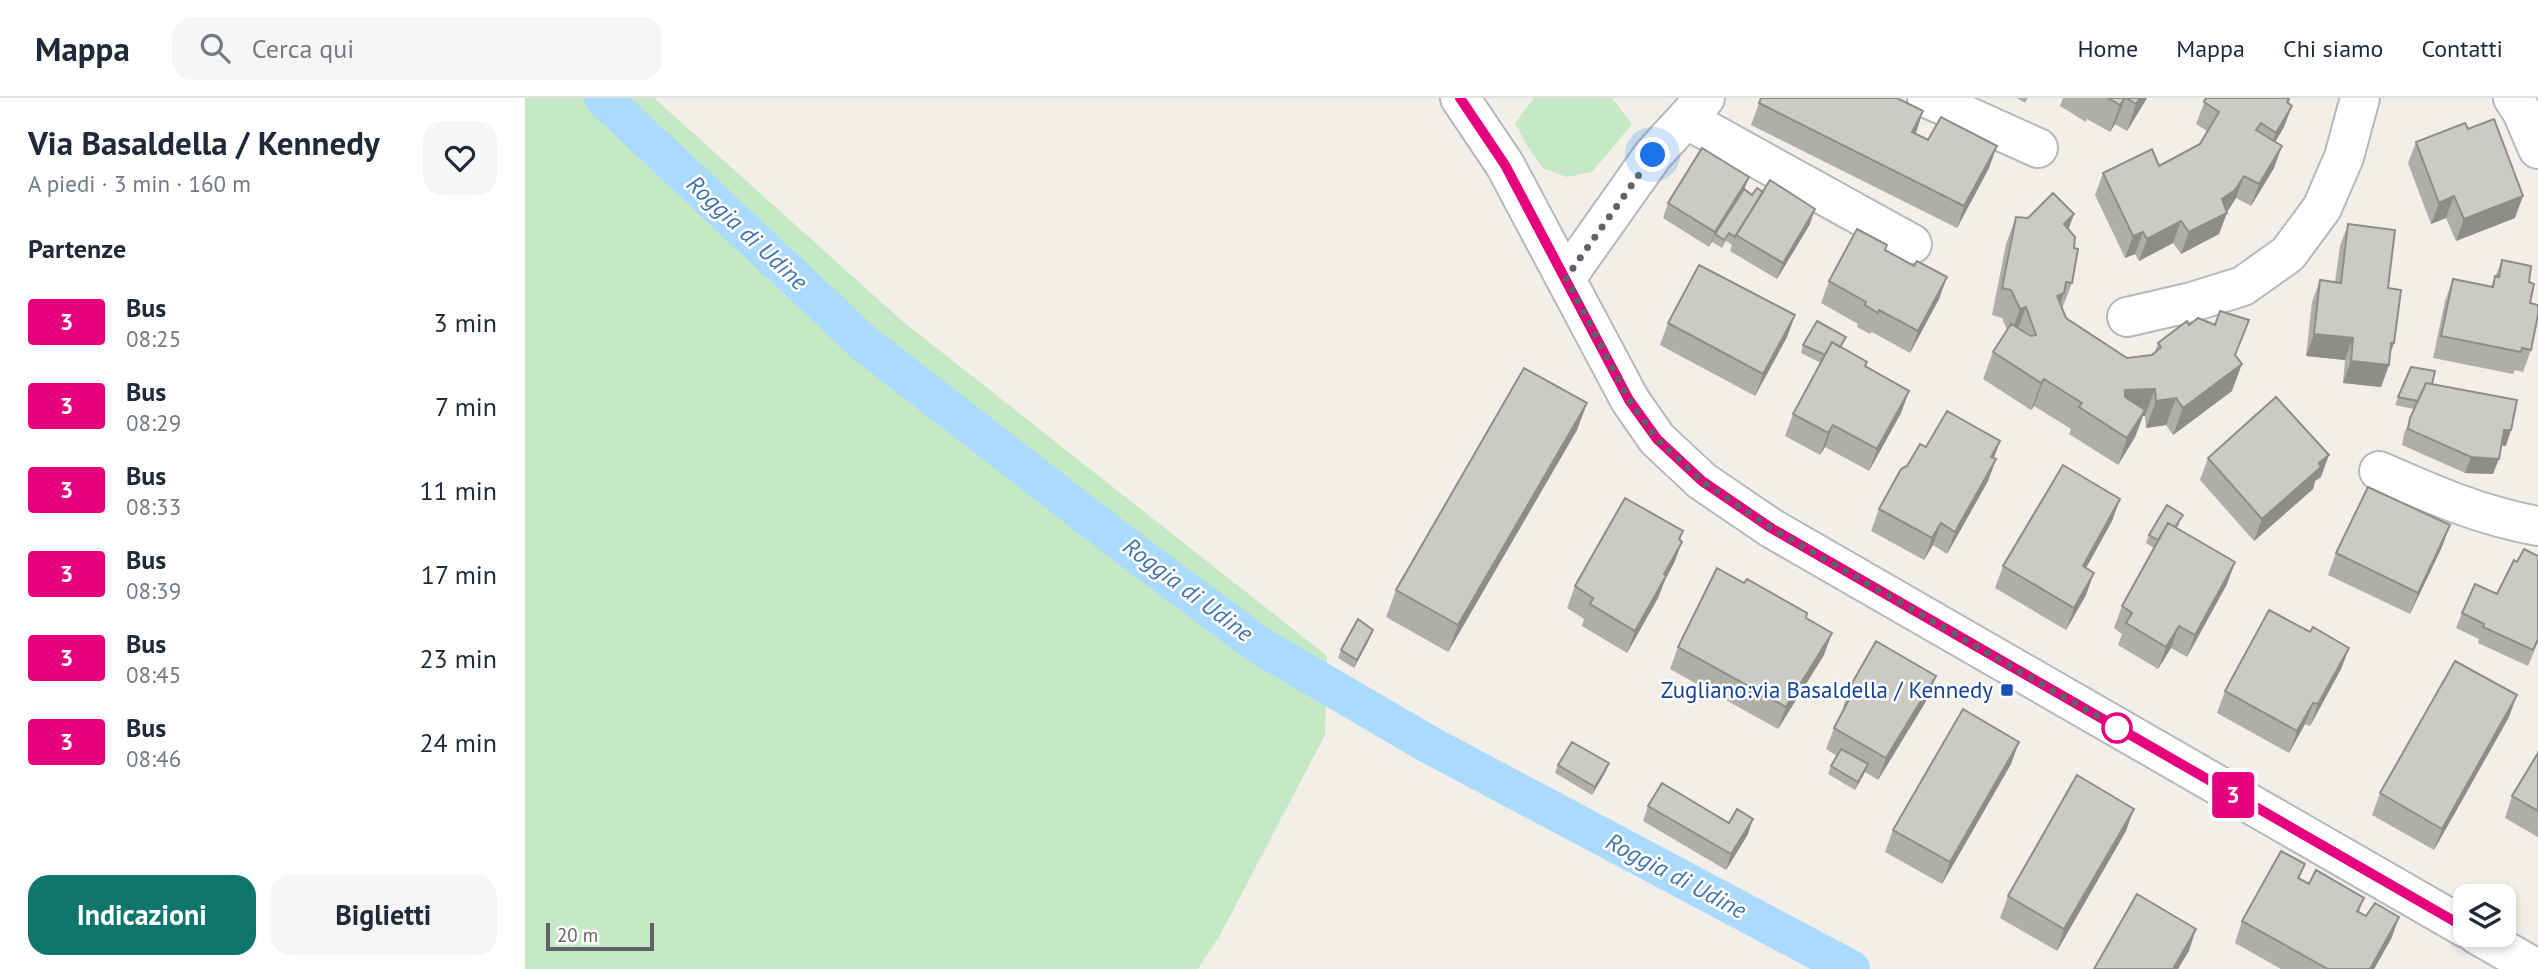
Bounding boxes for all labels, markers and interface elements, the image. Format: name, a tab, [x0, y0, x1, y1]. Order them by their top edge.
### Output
search box	[172, 17, 662, 80]
text: Mappa	[35, 27, 130, 70]
icon: search	[196, 29, 234, 67]
text: Cerca qui	[252, 32, 354, 65]
text: Home	[2077, 33, 2138, 64]
text: Mappa	[2176, 33, 2245, 64]
text: Chi siamo	[2283, 33, 2383, 64]
text: Contatti	[2421, 33, 2503, 64]
text: Via Basaldella / Kennedy	[28, 121, 380, 164]
button: heart	[423, 121, 497, 195]
your location	[1635, 137, 1670, 172]
water label: Roggia di Udine	[680, 168, 815, 297]
text: A piedi · 3 min · 160 m	[28, 169, 251, 198]
text: Partenze	[28, 232, 126, 265]
text: Bus	[126, 291, 166, 324]
text: 3	[60, 306, 73, 337]
text: 3 min	[434, 306, 497, 339]
text: 08:25	[126, 324, 181, 353]
text: Bus	[126, 375, 166, 408]
text: 3	[60, 390, 73, 421]
text: 7 min	[435, 390, 497, 423]
text: 08:29	[126, 408, 181, 437]
text: Bus	[126, 459, 166, 492]
text: 3	[60, 474, 73, 505]
text: 11 min	[419, 474, 497, 507]
text: 08:33	[126, 492, 181, 521]
water label: Roggia di Udine	[1117, 531, 1259, 649]
text: Bus	[126, 543, 166, 576]
text: 3	[60, 558, 73, 589]
text: 17 min	[421, 558, 497, 591]
text: 08:39	[126, 576, 181, 605]
text: Bus	[126, 627, 166, 660]
text: 3	[60, 642, 73, 673]
text: 23 min	[419, 642, 497, 675]
text: 08:45	[126, 660, 181, 689]
place label: Zugliano:via Basaldella / Kennedy	[1661, 675, 1993, 704]
marker: Zugliano:via Basaldella / Kennedy	[1999, 682, 2015, 698]
text: Bus	[126, 711, 166, 744]
unlabelled marker	[2102, 713, 2132, 743]
text: 3	[60, 726, 73, 757]
text: 24 min	[419, 726, 497, 759]
text: 08:46	[126, 744, 181, 773]
line badge: 3	[2210, 772, 2256, 818]
text: 3	[2226, 779, 2240, 810]
water label: Roggia di Udine	[1601, 826, 1752, 926]
button: Indicazioni	[28, 875, 256, 955]
button: Biglietti	[270, 875, 497, 955]
map controls	[2453, 884, 2516, 947]
button: layers	[2453, 884, 2516, 947]
scale bar	[546, 920, 655, 952]
text: 20 m	[557, 923, 598, 947]

